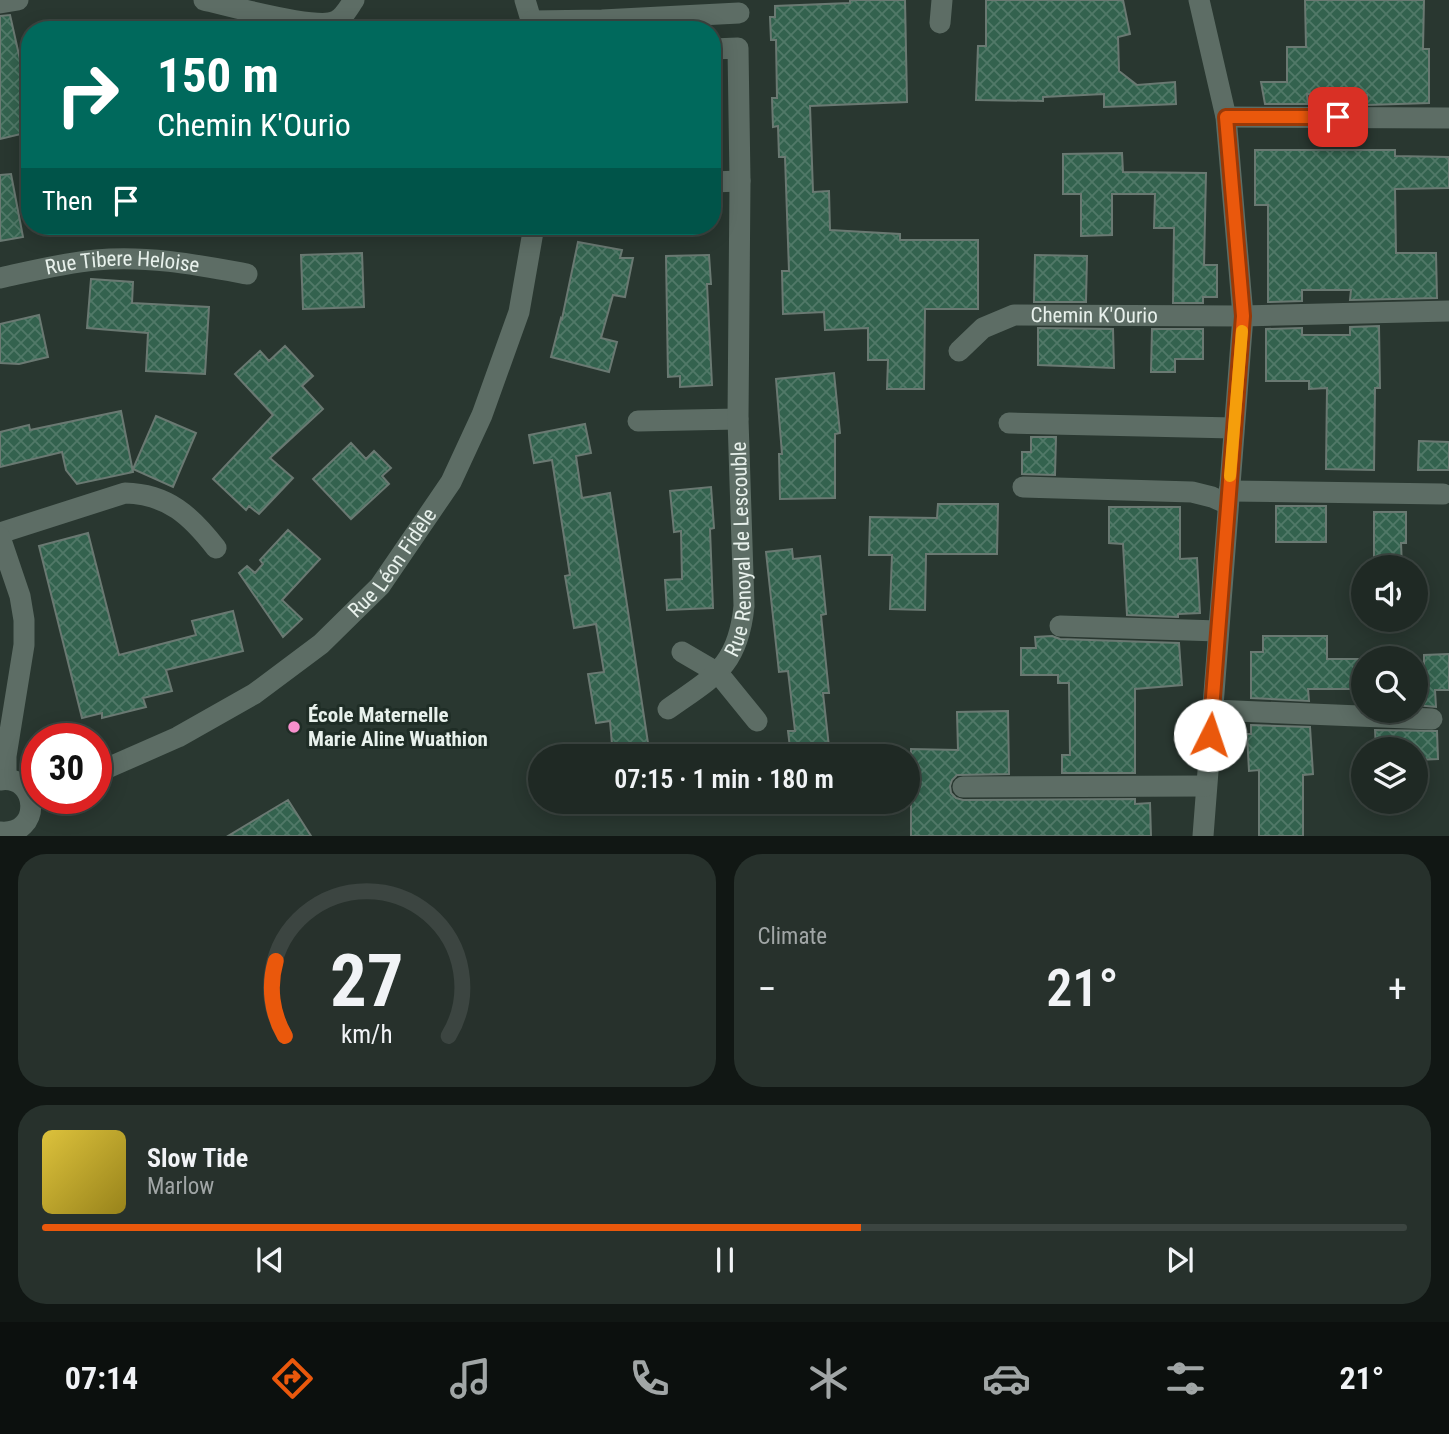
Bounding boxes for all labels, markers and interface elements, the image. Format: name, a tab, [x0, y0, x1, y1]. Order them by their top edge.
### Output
text: 150 m	[157, 47, 279, 104]
icon: right	[42, 49, 133, 140]
pin	[1308, 87, 1368, 147]
icon: arrive	[1319, 98, 1357, 136]
text: Chemin K'Ourio	[157, 106, 351, 144]
icon: arrive	[107, 182, 145, 220]
text: Then	[42, 186, 93, 216]
street label: Rue Tibere Heloise	[43, 247, 201, 280]
street label: Chemin K'Ourio	[1030, 303, 1158, 328]
street label: Rue Renoyal de Lescouble	[720, 441, 756, 661]
street label: Rue Léon Fidèle	[343, 504, 442, 622]
map controls	[1351, 555, 1428, 814]
button: sound	[1351, 555, 1428, 632]
button: search	[1351, 646, 1428, 723]
position arrow	[1173, 698, 1247, 772]
place label: École Maternelle Marie Aline Wuathion	[308, 703, 488, 751]
marker: École Maternelle Marie Aline Wuathion	[286, 719, 302, 735]
speed limit sign: 30	[21, 723, 112, 814]
button: layers	[1351, 737, 1428, 814]
text: 07:15 · 1 min · 180 m	[614, 764, 834, 794]
text: Climate	[758, 923, 827, 950]
text: 27	[330, 939, 404, 1025]
text: 21°	[1046, 958, 1118, 1019]
text: −	[758, 967, 777, 1011]
text: +	[1388, 967, 1407, 1011]
text: km/h	[341, 1020, 392, 1049]
text: Slow Tide	[147, 1143, 248, 1173]
text: Marlow	[147, 1173, 214, 1200]
icon: previous	[251, 1241, 289, 1279]
icon: pause	[706, 1241, 744, 1279]
icon: next	[1161, 1241, 1199, 1279]
icon: directions	[268, 1354, 317, 1403]
icon: music	[446, 1354, 495, 1403]
icon: phone	[625, 1354, 674, 1403]
icon: climate	[804, 1354, 853, 1403]
icon: car	[982, 1354, 1031, 1403]
icon: filters	[1161, 1354, 1210, 1403]
text: 07:14	[65, 1359, 138, 1397]
text: 21°	[1339, 1359, 1384, 1397]

